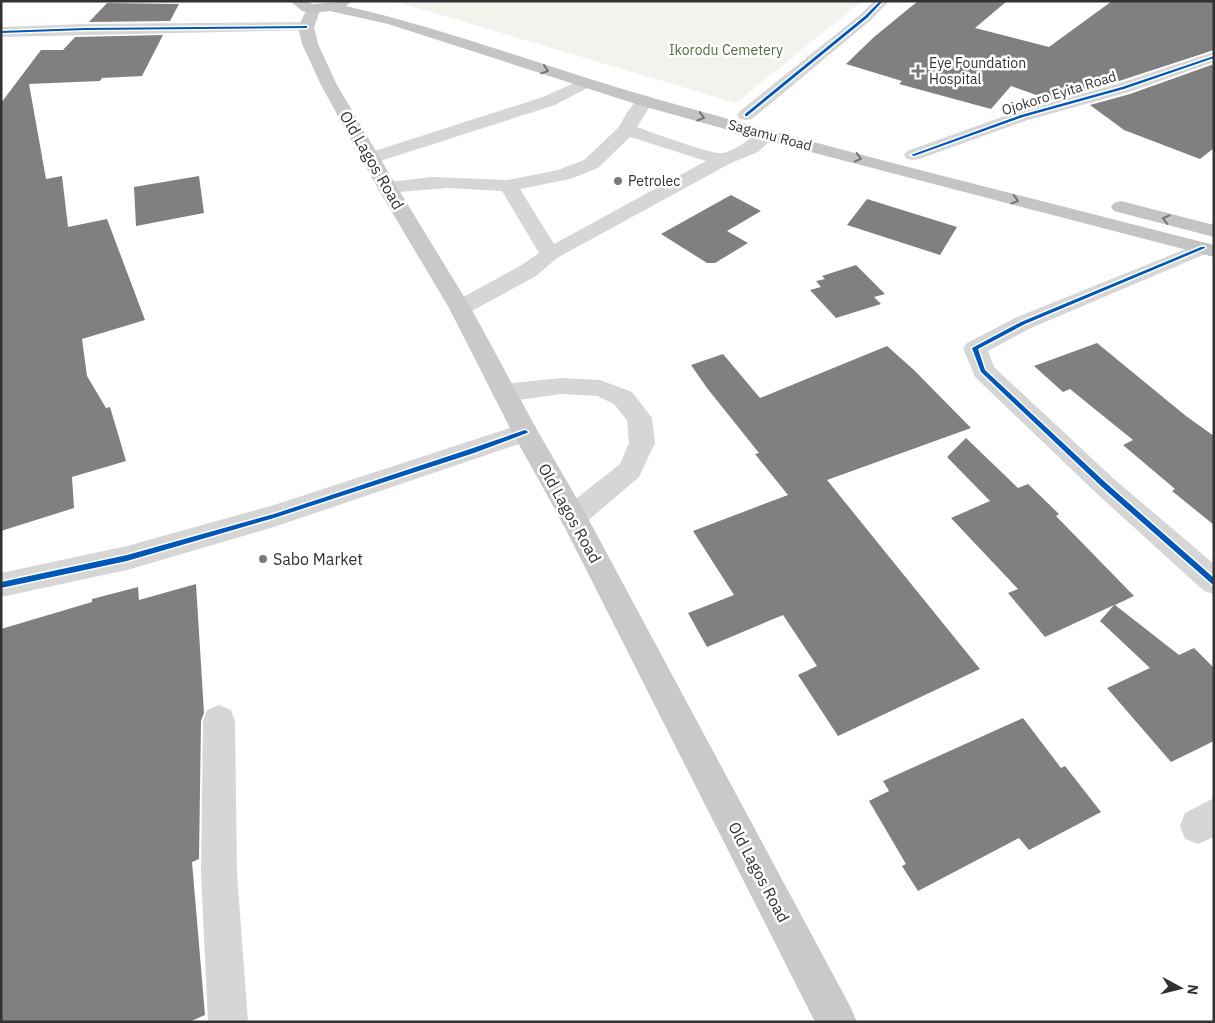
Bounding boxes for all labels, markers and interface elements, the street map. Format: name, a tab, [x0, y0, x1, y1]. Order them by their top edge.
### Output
park label: Ikorodu Cemetery	[669, 41, 783, 59]
place label: Eye Foundation Hospital	[929, 54, 1026, 88]
one-way arrow	[540, 64, 549, 74]
marker: Eye Foundation Hospital	[911, 64, 925, 78]
street label: Ojokoro Eyita Road	[999, 67, 1119, 119]
street label: Old Lagos Road	[336, 107, 408, 213]
one-way arrow	[696, 111, 704, 121]
street label: Sagamu Road	[726, 115, 814, 155]
one-way arrow	[853, 152, 862, 163]
place label: Petrolec	[628, 172, 680, 190]
marker: Petrolec	[612, 175, 624, 187]
one-way arrow	[1010, 194, 1018, 204]
one-way arrow	[1162, 214, 1171, 225]
street label: Old Lagos Road	[534, 460, 606, 566]
place label: Sabo Market	[273, 549, 363, 569]
marker: Sabo Market	[257, 553, 269, 565]
street label: Old Lagos Road	[724, 818, 794, 926]
north arrow	[1155, 963, 1205, 1013]
text: N	[1183, 983, 1202, 996]

